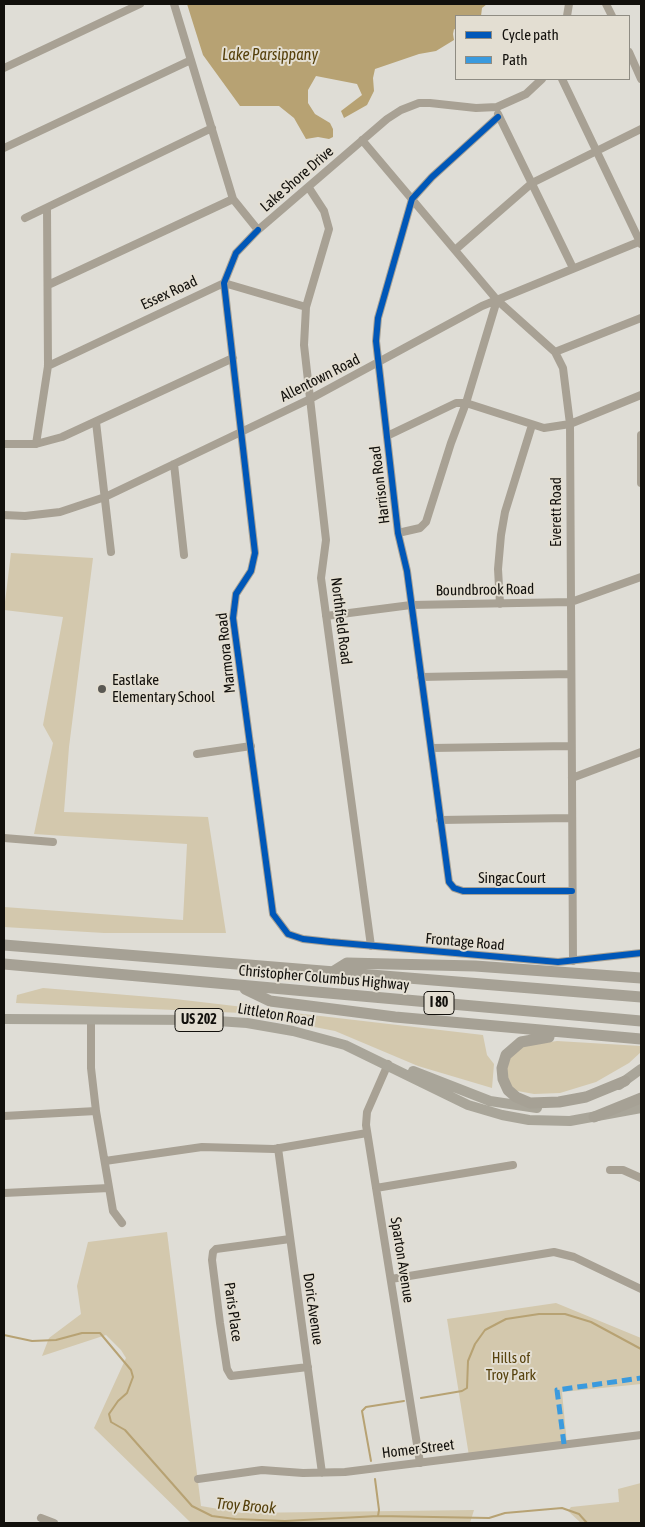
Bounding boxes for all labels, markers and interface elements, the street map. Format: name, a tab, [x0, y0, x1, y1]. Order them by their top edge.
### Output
legend	[455, 15, 630, 80]
text: Cycle path	[502, 26, 559, 43]
water label: Lake Parsippany	[222, 45, 318, 65]
text: Path	[502, 51, 528, 68]
street label: Lake Shore Drive	[257, 142, 337, 216]
street label: Essex Road	[138, 272, 200, 314]
street label: Allentown Road	[277, 350, 363, 406]
street label: Harrison Road	[366, 445, 394, 525]
street label: Everett Road	[547, 477, 565, 547]
street label: Northfield Road	[327, 576, 355, 666]
street label: Boundbrook Road	[435, 580, 535, 600]
street label: Marmora Road	[213, 612, 239, 694]
place label: Eastlake Elementary School	[112, 671, 215, 706]
marker: Eastlake Elementary School	[96, 683, 108, 695]
street label: Singac Court	[478, 869, 546, 887]
street label: Frontage Road	[425, 930, 505, 954]
street label: Christopher Columbus Highway	[238, 962, 410, 994]
road number: I 80	[424, 991, 454, 1014]
street label: Littleton Road	[236, 999, 316, 1031]
road number: US 202	[175, 1008, 223, 1032]
street label: Sparton Avenue	[386, 1216, 418, 1304]
street label: Doric Avenue	[299, 1272, 327, 1346]
street label: Paris Place	[220, 1281, 246, 1343]
park label: Hills of Troy Park	[486, 1349, 536, 1384]
street label: Homer Street	[381, 1436, 455, 1462]
water label: Troy Brook	[215, 1494, 277, 1518]

